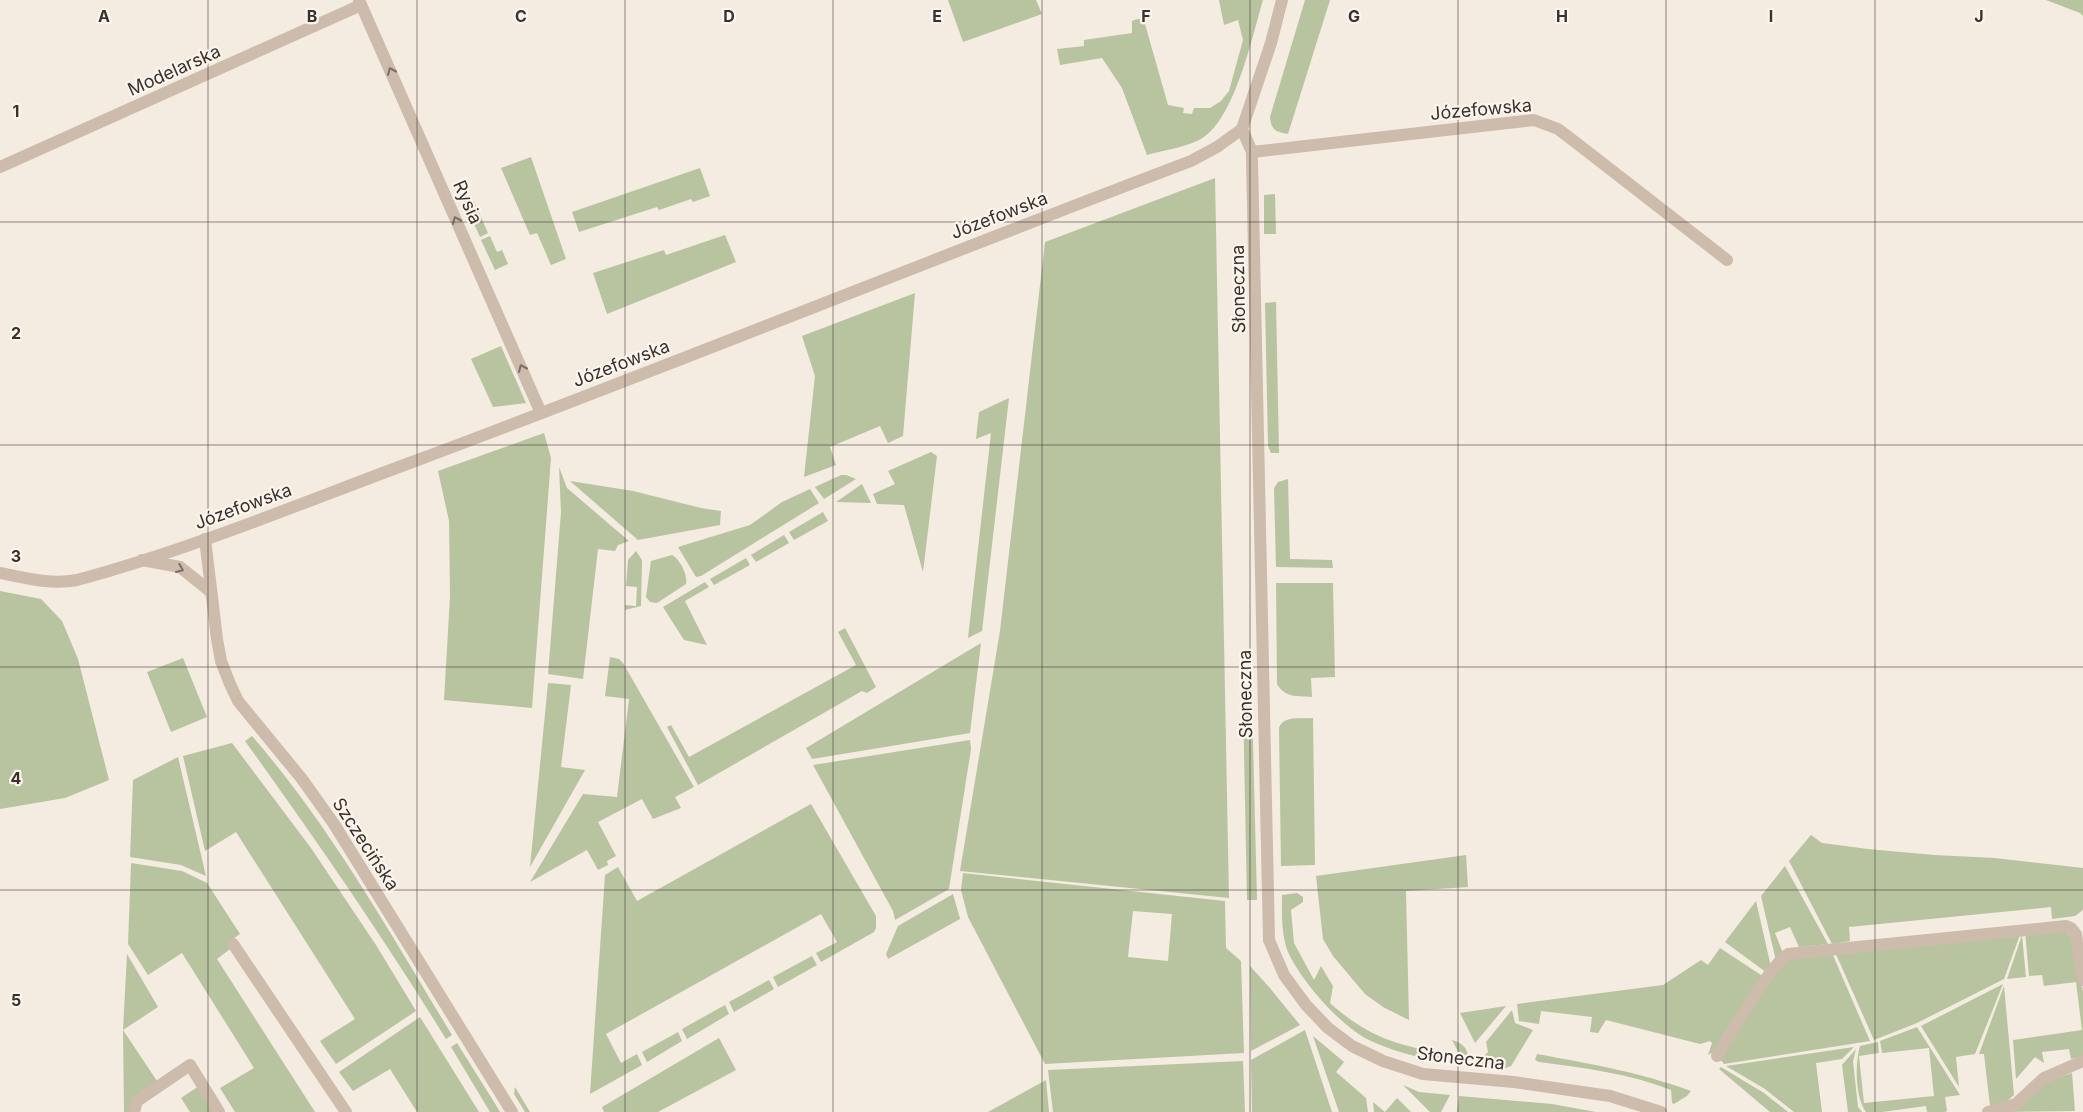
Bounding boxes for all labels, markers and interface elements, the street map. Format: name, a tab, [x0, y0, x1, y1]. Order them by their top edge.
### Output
text: A	[98, 6, 110, 26]
text: B	[307, 6, 317, 26]
text: C	[515, 6, 527, 26]
text: D	[723, 6, 735, 26]
text: E	[932, 6, 942, 26]
text: F	[1141, 6, 1151, 26]
text: G	[1348, 6, 1360, 26]
text: H	[1556, 6, 1568, 26]
text: I	[1769, 6, 1773, 26]
text: J	[1974, 6, 1984, 26]
street label: Modelarska	[124, 40, 224, 100]
one-way arrow	[386, 67, 397, 76]
street label: Józefowska	[1429, 94, 1533, 124]
text: 1	[13, 101, 19, 121]
street label: Rysia	[449, 177, 487, 227]
street label: Józefowska	[948, 187, 1050, 243]
one-way arrow	[452, 216, 463, 225]
street label: Słoneczna	[1227, 245, 1249, 333]
text: 2	[11, 323, 21, 343]
street label: Józefowska	[570, 335, 672, 391]
one-way arrow	[518, 364, 529, 373]
street label: Józefowska	[192, 479, 294, 533]
text: 3	[11, 546, 21, 566]
one-way arrow	[175, 563, 184, 573]
street label: Słoneczna	[1234, 650, 1256, 738]
text: 4	[11, 768, 22, 788]
street label: Szczecińska	[328, 794, 404, 894]
text: 5	[11, 990, 21, 1010]
street label: Słoneczna	[1416, 1042, 1506, 1074]

